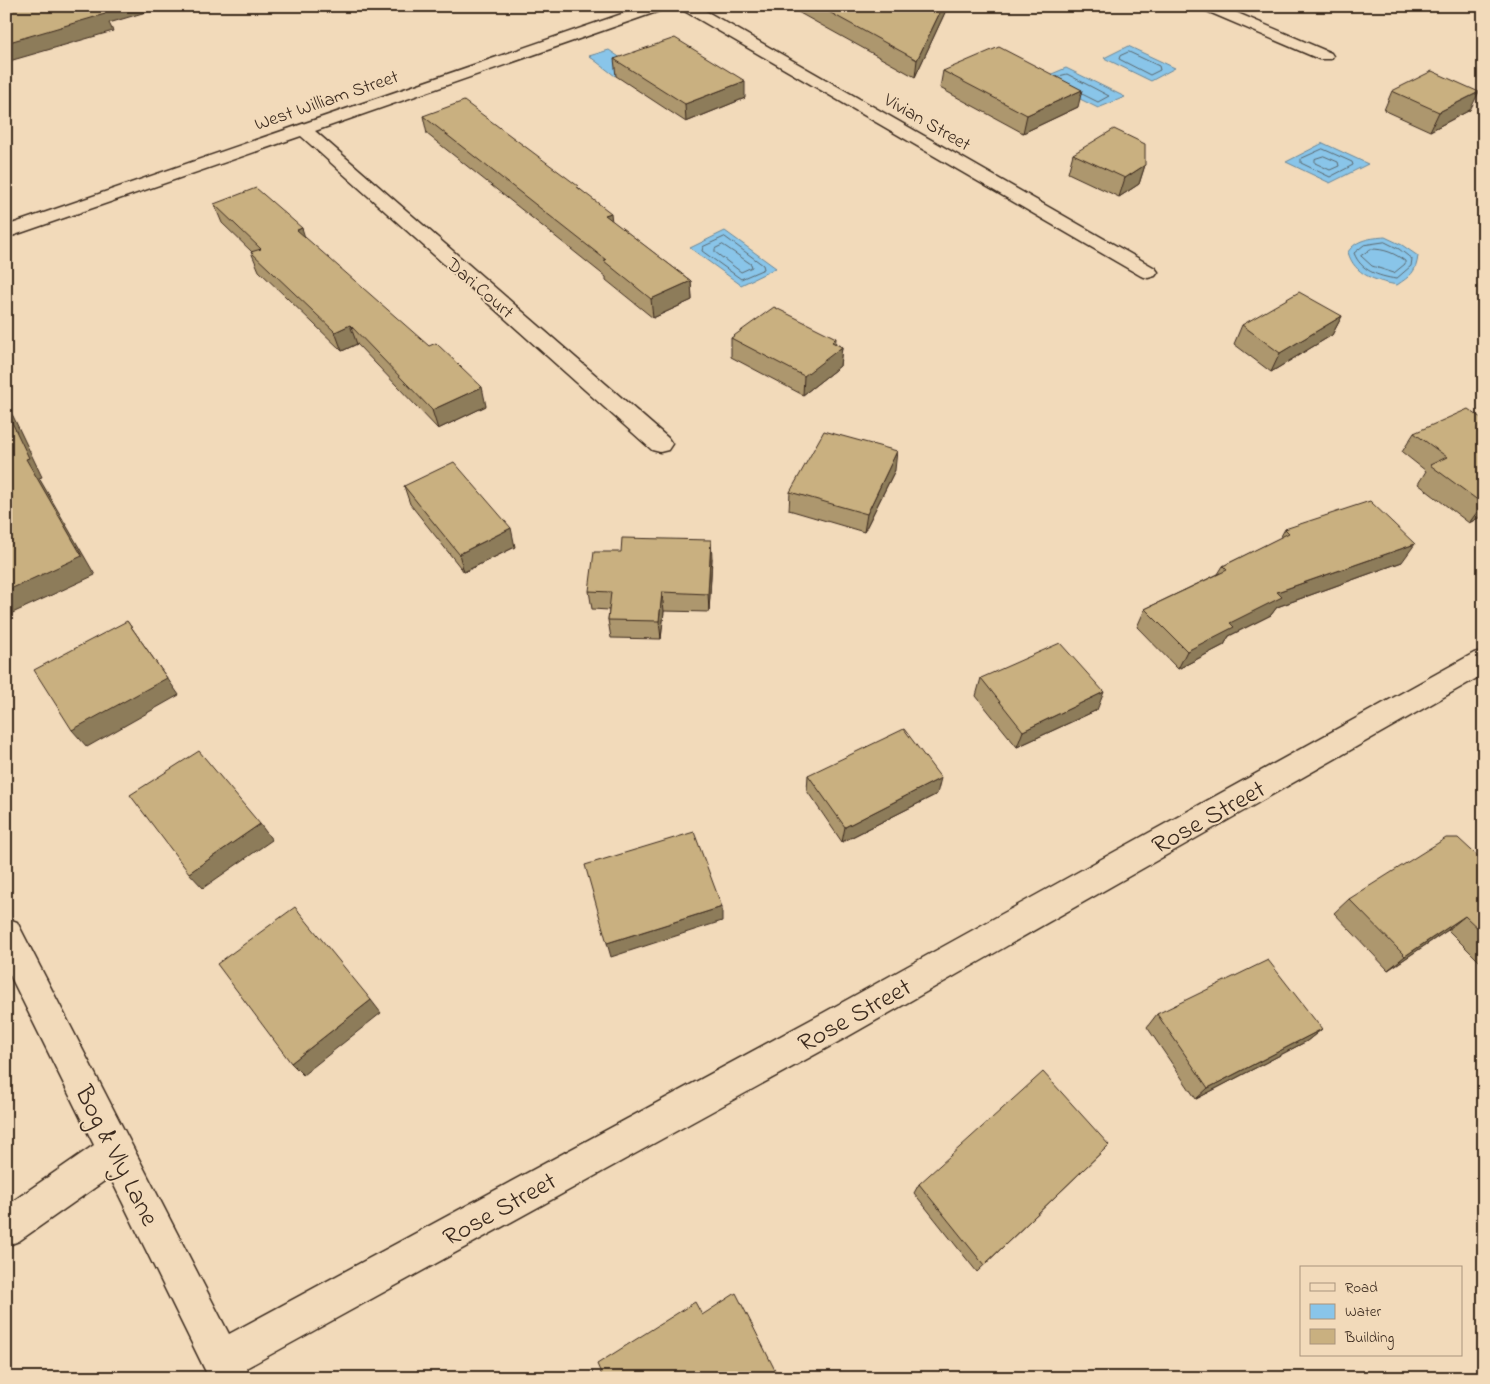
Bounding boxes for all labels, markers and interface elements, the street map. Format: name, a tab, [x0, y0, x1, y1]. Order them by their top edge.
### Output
street label: West William Street	[251, 64, 403, 139]
street label: Vivian Street	[877, 87, 976, 159]
street label: Dari Court	[439, 251, 519, 326]
street label: Rose Street	[1146, 772, 1273, 865]
street label: Rose Street	[792, 970, 919, 1063]
street label: Bog & Vly Lane	[63, 1079, 167, 1234]
street label: Rose Street	[437, 1164, 564, 1257]
legend	[1300, 1266, 1462, 1356]
text: Road	[1345, 1277, 1378, 1299]
text: Water	[1345, 1301, 1381, 1323]
text: Building	[1344, 1327, 1394, 1350]

